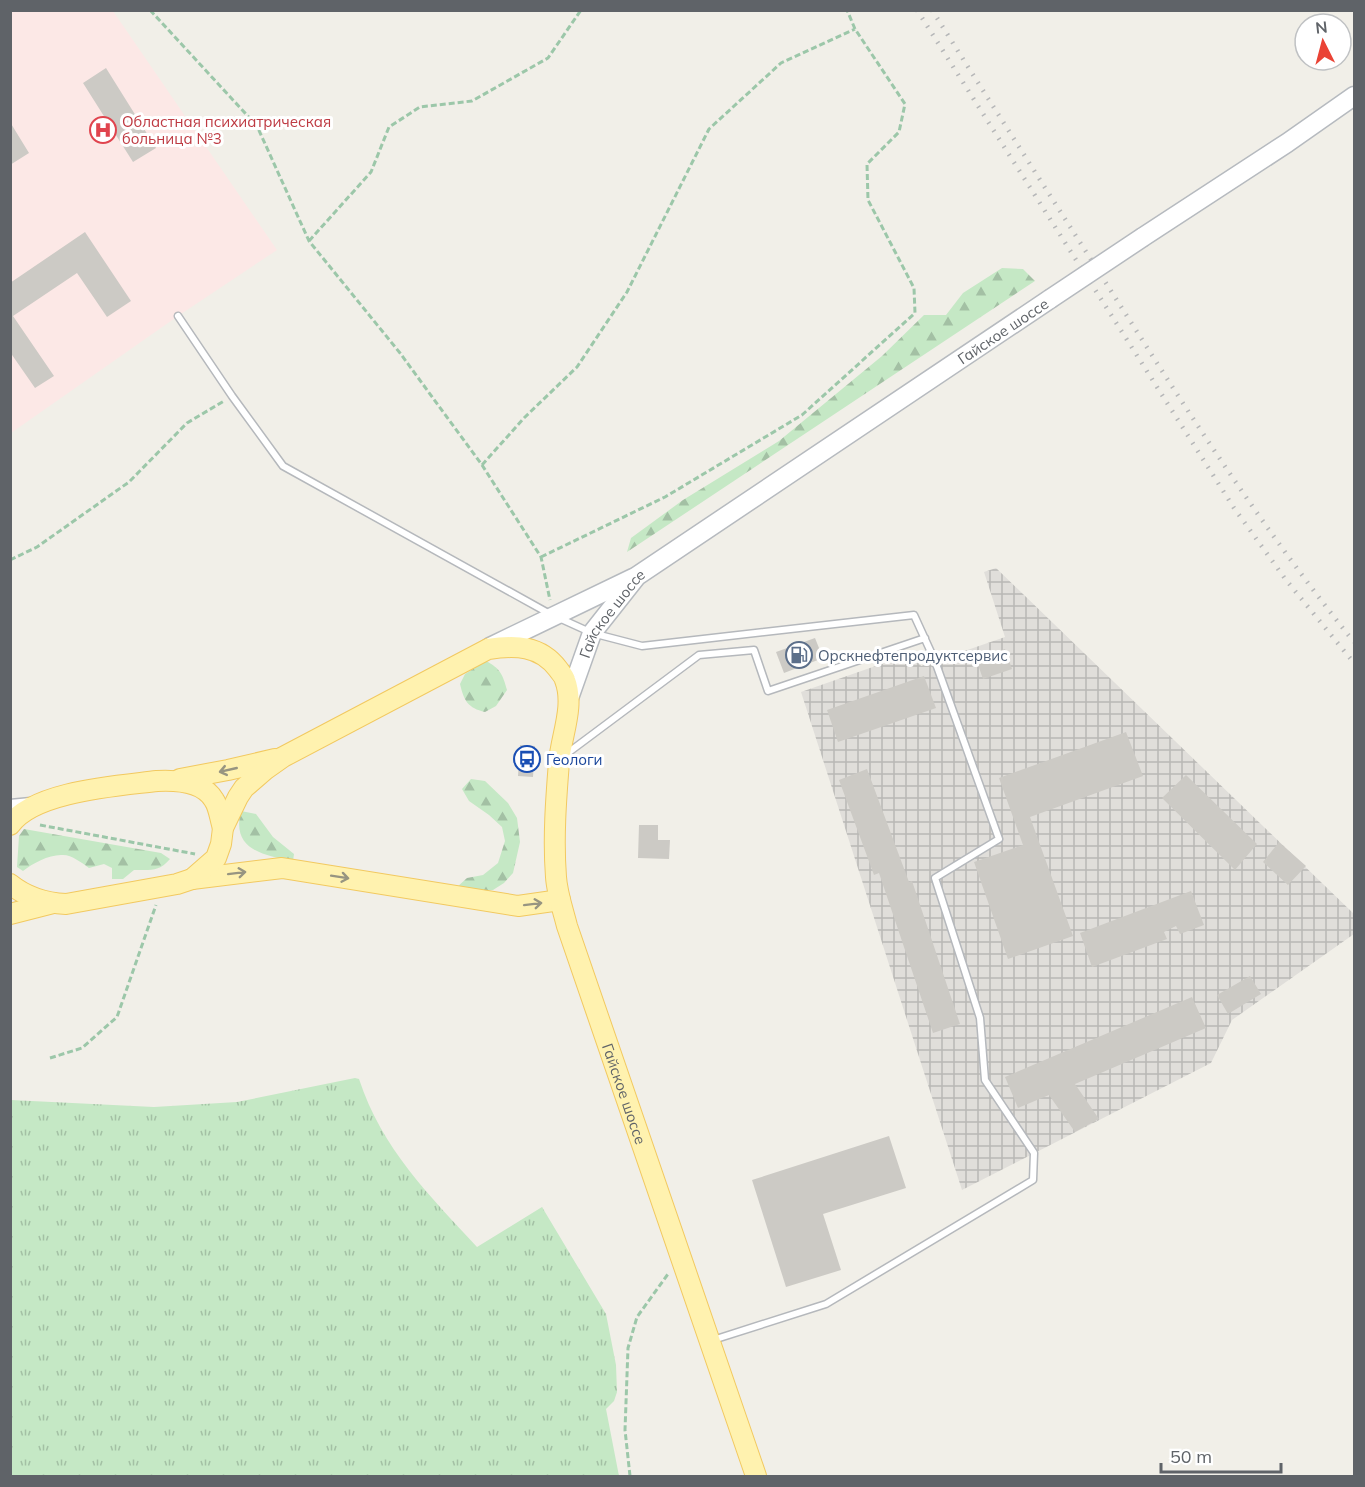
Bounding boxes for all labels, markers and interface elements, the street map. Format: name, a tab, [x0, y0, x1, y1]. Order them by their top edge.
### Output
north arrow	[1293, 12, 1353, 72]
text: N	[1314, 17, 1328, 38]
place label: Областная психиатрическая больница №3	[122, 112, 331, 148]
hospital icon: Областная психиатрическая больница №3	[88, 115, 118, 145]
street label: Гайское шоссе	[954, 293, 1052, 368]
street label: Гайское шоссе	[574, 564, 648, 660]
fuel station icon: Орскнефтепродуктсервис	[784, 640, 814, 670]
place label: Орскнефтепродуктсервис	[818, 646, 1008, 665]
bus stop icon: Геологи	[512, 744, 542, 774]
place label: Геологи	[546, 750, 603, 769]
one-way arrow	[219, 765, 238, 776]
one-way arrow	[227, 867, 247, 878]
one-way arrow	[330, 872, 349, 883]
one-way arrow	[522, 898, 542, 909]
street label: Гайское шоссе	[599, 1041, 651, 1147]
scale bar	[1161, 1436, 1281, 1474]
text: 50 m	[1170, 1445, 1212, 1468]

